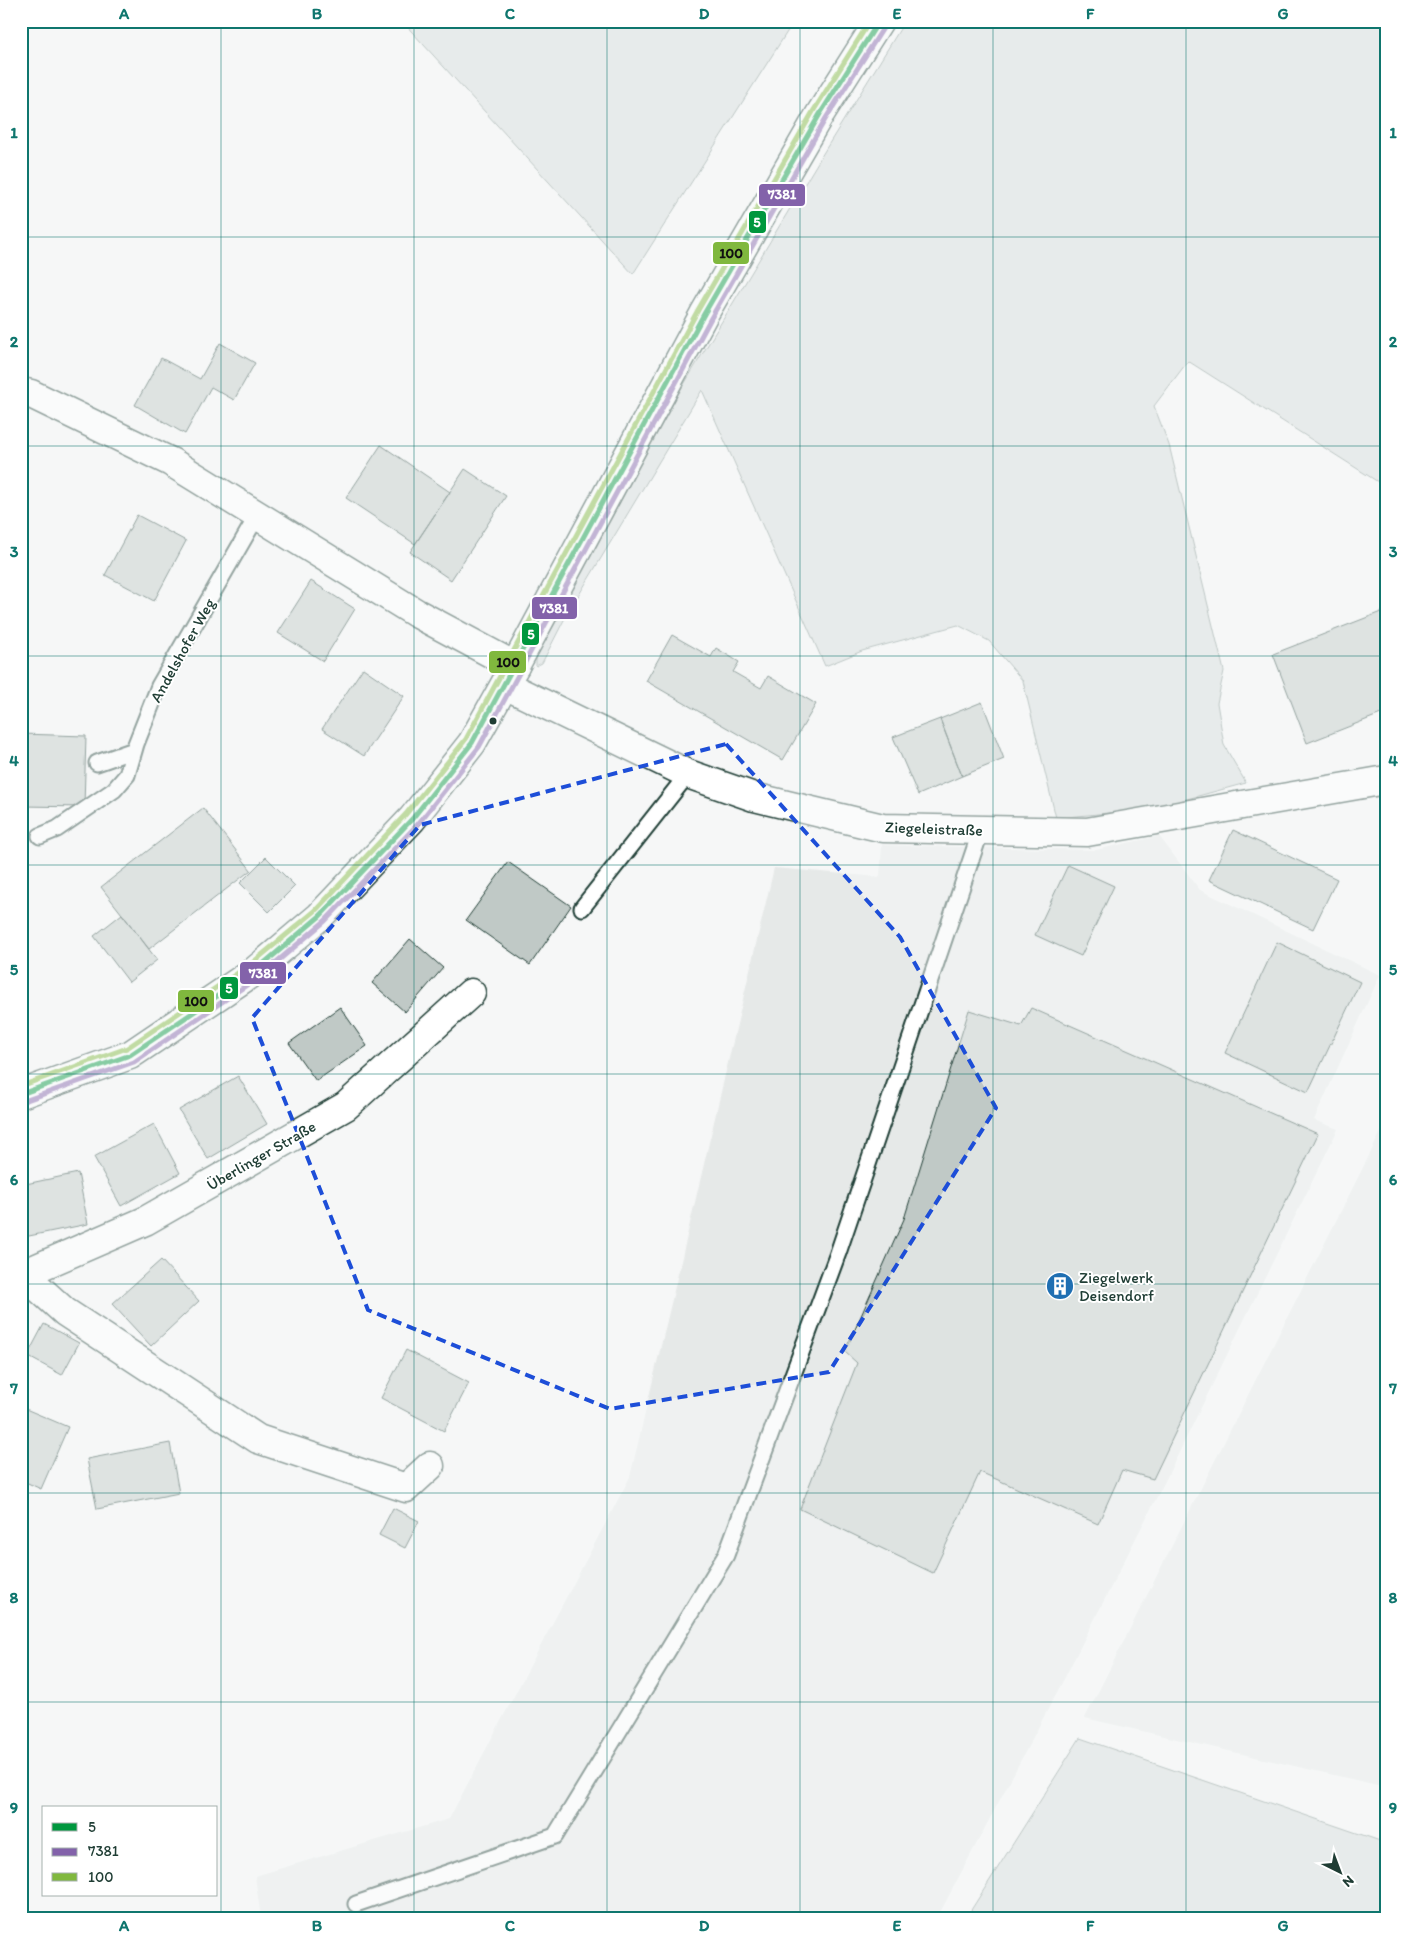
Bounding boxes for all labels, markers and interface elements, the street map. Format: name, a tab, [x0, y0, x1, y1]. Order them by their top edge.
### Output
text: A	[118, 4, 130, 23]
text: B	[312, 4, 323, 23]
text: C	[505, 4, 516, 23]
text: D	[699, 4, 710, 23]
text: E	[893, 4, 902, 23]
text: F	[1086, 4, 1095, 23]
text: G	[1277, 4, 1289, 23]
text: 1	[10, 123, 18, 142]
text: 1	[1389, 123, 1397, 142]
line badge: 7381	[758, 183, 806, 207]
text: 7381	[767, 186, 797, 203]
line badge: 5	[748, 210, 767, 234]
text: 5	[753, 214, 761, 231]
line badge: 100	[712, 241, 750, 265]
text: 100	[719, 245, 743, 262]
text: 2	[10, 332, 19, 351]
text: 2	[1389, 332, 1398, 351]
text: 3	[10, 542, 19, 561]
text: 3	[1389, 542, 1398, 561]
street label: Andelshofer Weg	[146, 594, 219, 706]
line badge: 7381	[531, 596, 578, 620]
text: 7381	[539, 600, 569, 617]
line badge: 5	[521, 622, 540, 646]
text: 5	[527, 626, 535, 643]
line badge: 100	[488, 650, 527, 674]
text: 100	[496, 654, 520, 671]
unlabelled marker	[488, 716, 498, 726]
text: 4	[9, 751, 19, 770]
text: 4	[1388, 751, 1398, 770]
street label: Ziegeleistraße	[885, 817, 983, 840]
text: 5	[10, 960, 19, 979]
text: 5	[1389, 960, 1398, 979]
line badge: 7381	[239, 961, 287, 985]
text: 7381	[248, 965, 278, 982]
line badge: 5	[219, 976, 239, 1000]
text: 5	[225, 980, 233, 997]
line badge: 100	[177, 989, 215, 1013]
text: 100	[184, 993, 208, 1010]
street label: Überlinger Straße	[203, 1116, 319, 1194]
text: 6	[10, 1170, 19, 1189]
text: 6	[1389, 1170, 1398, 1189]
place label: Ziegelwerk Deisendorf	[1079, 1268, 1154, 1305]
building icon: Ziegelwerk Deisendorf	[1045, 1271, 1075, 1301]
text: 7	[9, 1379, 18, 1398]
text: 7	[1388, 1379, 1397, 1398]
text: 8	[10, 1588, 19, 1607]
text: 8	[1389, 1588, 1398, 1607]
text: 9	[10, 1798, 18, 1817]
text: 9	[1389, 1798, 1397, 1817]
legend	[42, 1806, 218, 1896]
text: 5	[88, 1818, 96, 1836]
text: 7381	[88, 1842, 119, 1860]
north arrow	[1314, 1846, 1364, 1896]
text: 100	[88, 1868, 113, 1886]
text: N	[1339, 1872, 1358, 1891]
text: A	[118, 1916, 130, 1935]
text: B	[312, 1916, 323, 1935]
text: C	[505, 1916, 516, 1935]
text: D	[699, 1916, 710, 1935]
text: E	[893, 1916, 902, 1935]
text: F	[1086, 1916, 1095, 1935]
text: G	[1277, 1916, 1289, 1935]

